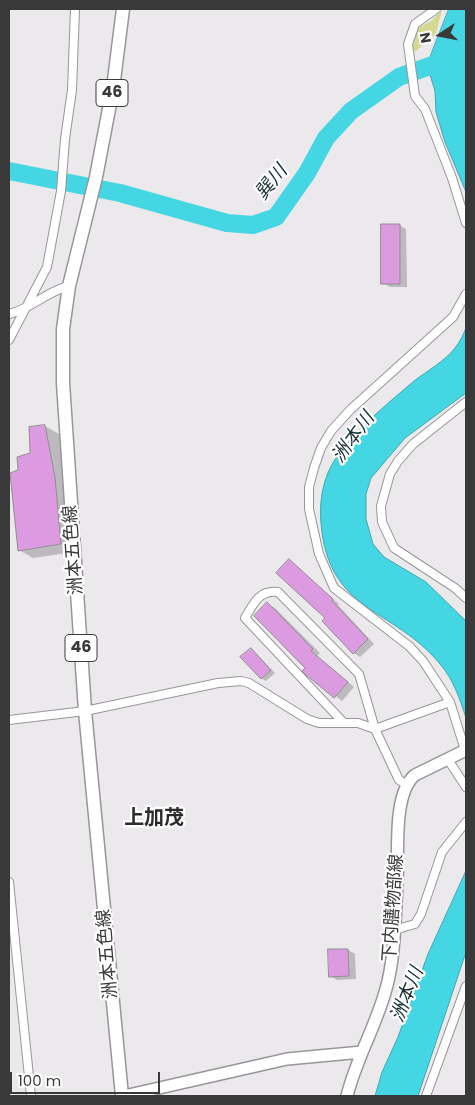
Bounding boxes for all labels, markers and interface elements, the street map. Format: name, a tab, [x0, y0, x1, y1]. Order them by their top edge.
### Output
north arrow	[415, 10, 465, 60]
text: N	[414, 31, 436, 45]
road number: 46	[96, 80, 128, 106]
water label: 巽川	[251, 161, 293, 205]
water label: 洲本川	[328, 408, 380, 468]
street label: 洲本五色線	[60, 504, 88, 596]
road number: 46	[65, 634, 97, 661]
district label: 上加茂	[124, 807, 184, 831]
street label: 下内膳物部線	[379, 853, 409, 963]
street label: 洲本五色線	[93, 908, 123, 1000]
water label: 洲本川	[387, 964, 429, 1026]
scale bar	[12, 1062, 162, 1094]
text: 100 m	[18, 1070, 61, 1091]

